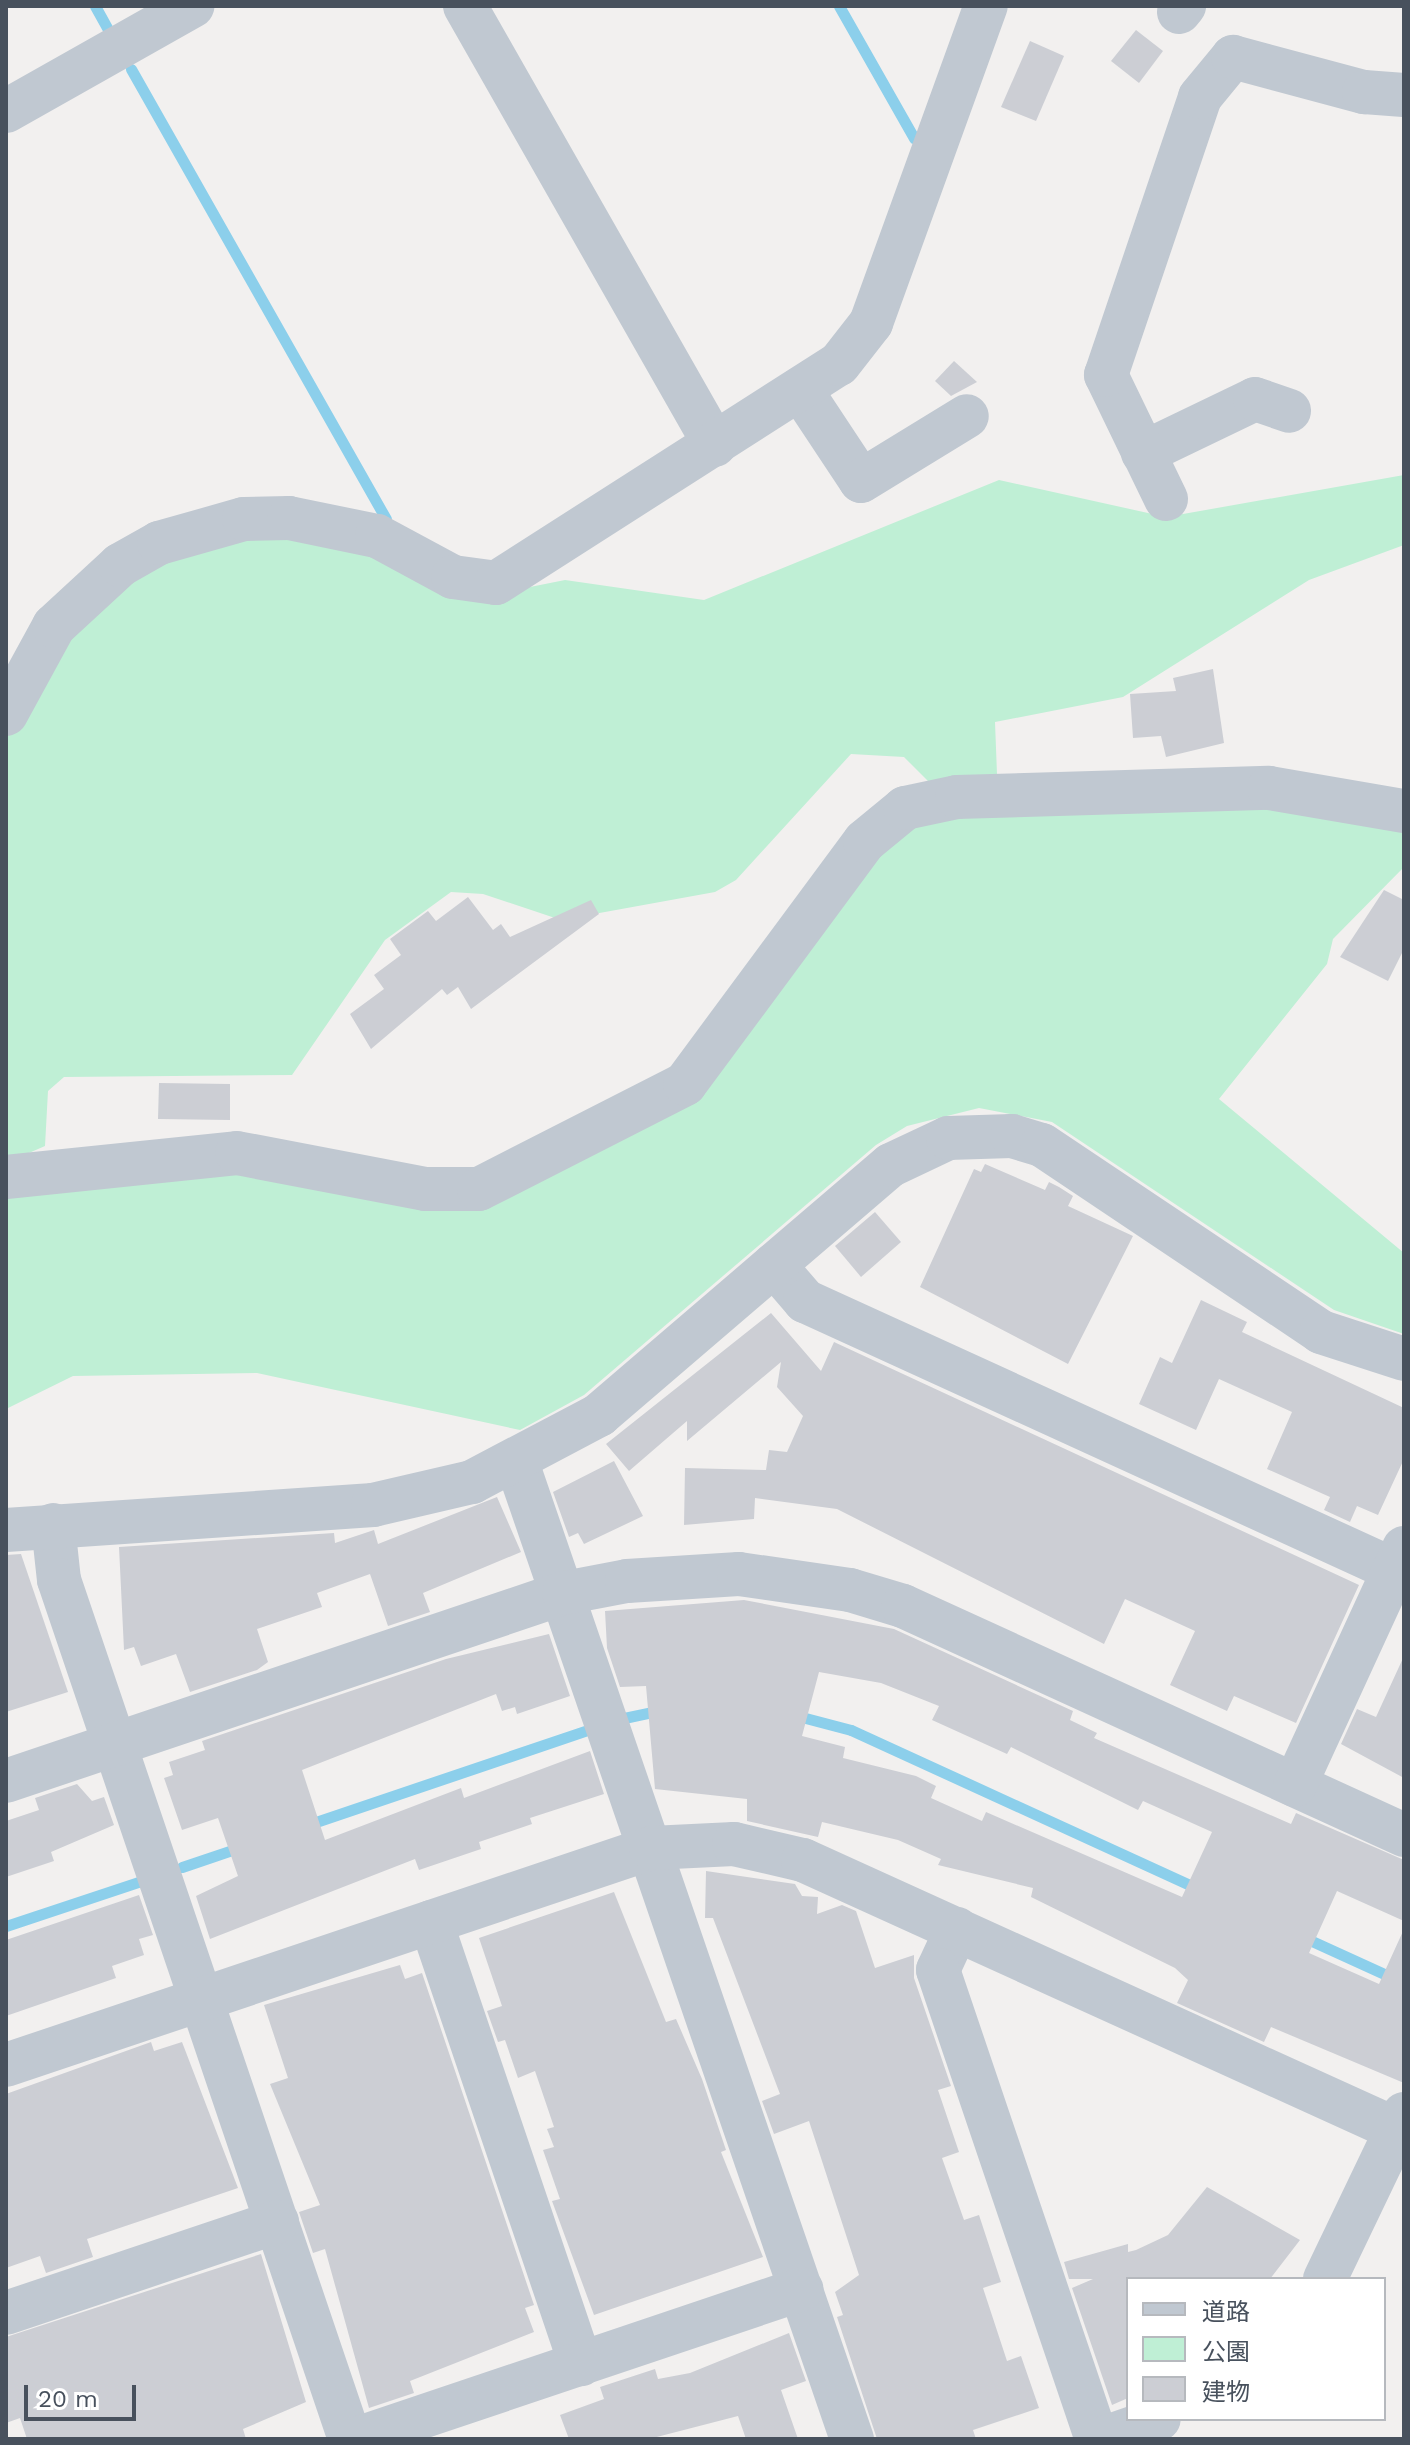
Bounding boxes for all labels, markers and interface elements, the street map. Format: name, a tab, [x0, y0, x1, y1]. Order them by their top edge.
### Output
legend	[1126, 2277, 1386, 2421]
text: 道路	[1202, 2298, 1250, 2326]
text: 公園	[1202, 2338, 1250, 2366]
scale bar	[28, 2369, 140, 2419]
text: 建物	[1202, 2378, 1250, 2406]
text: 20 m	[38, 2385, 98, 2413]

